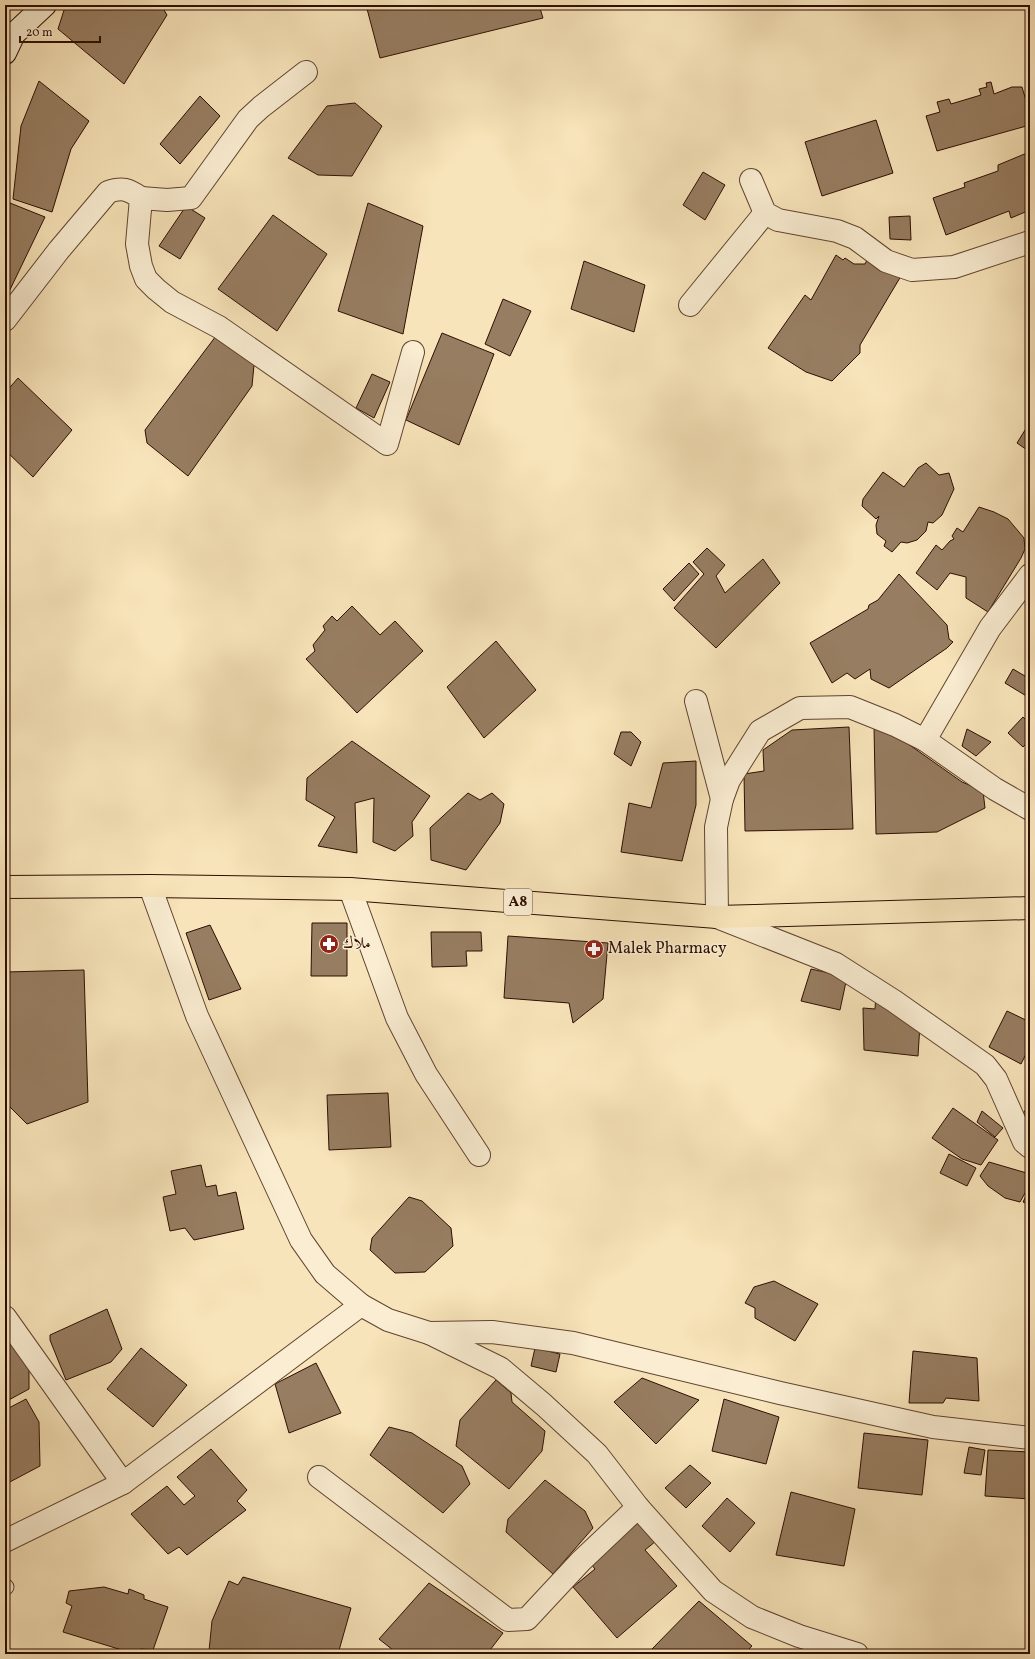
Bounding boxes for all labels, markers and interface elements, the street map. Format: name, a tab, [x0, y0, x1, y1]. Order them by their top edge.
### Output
scale bar	[20, 18, 100, 44]
text: 20 m	[26, 25, 53, 41]
road number: A8	[504, 889, 532, 915]
pharmacy icon: ملاك	[318, 933, 340, 955]
place label: ملاك	[343, 933, 371, 955]
pharmacy icon: Malek Pharmacy	[583, 938, 605, 960]
place label: Malek Pharmacy	[608, 938, 727, 960]

